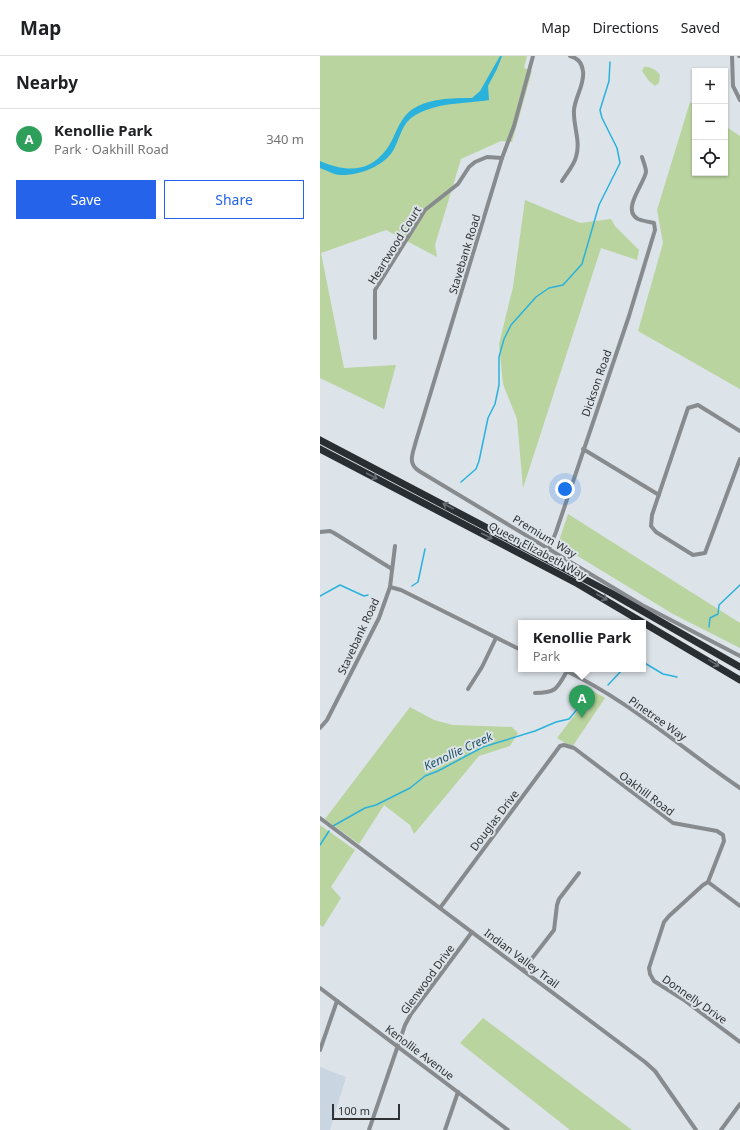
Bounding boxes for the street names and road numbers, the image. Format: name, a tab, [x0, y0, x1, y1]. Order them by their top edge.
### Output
street label: Heartwood Court	[364, 203, 424, 287]
street label: Stavebank Road	[445, 212, 483, 296]
street label: Dickson Road	[578, 347, 614, 419]
street label: Premium Way	[510, 511, 580, 561]
street label: Queen Elizabeth Way	[486, 518, 590, 582]
street label: Stavebank Road	[334, 595, 382, 677]
street label: Pinetree Way	[626, 692, 690, 744]
street label: Oakhill Road	[616, 767, 678, 819]
street label: Douglas Drive	[466, 786, 522, 854]
street label: Indian Valley Trail	[481, 925, 563, 991]
street label: Glenwood Drive	[397, 941, 457, 1017]
street label: Donnelly Drive	[660, 971, 730, 1027]
street label: Kenollie Avenue	[382, 1021, 458, 1083]

